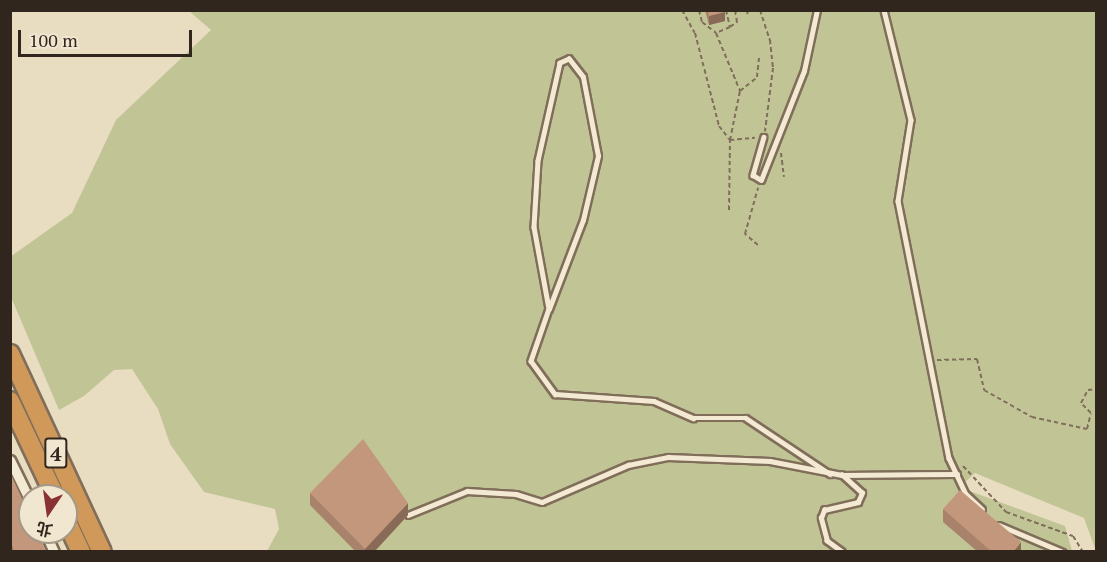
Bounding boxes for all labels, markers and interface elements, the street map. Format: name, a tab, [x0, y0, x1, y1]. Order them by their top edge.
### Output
scale bar	[21, 18, 195, 56]
text: 100 m	[29, 28, 78, 52]
road number: 4	[44, 436, 68, 470]
north arrow	[18, 484, 78, 544]
text: 北	[34, 517, 55, 542]

